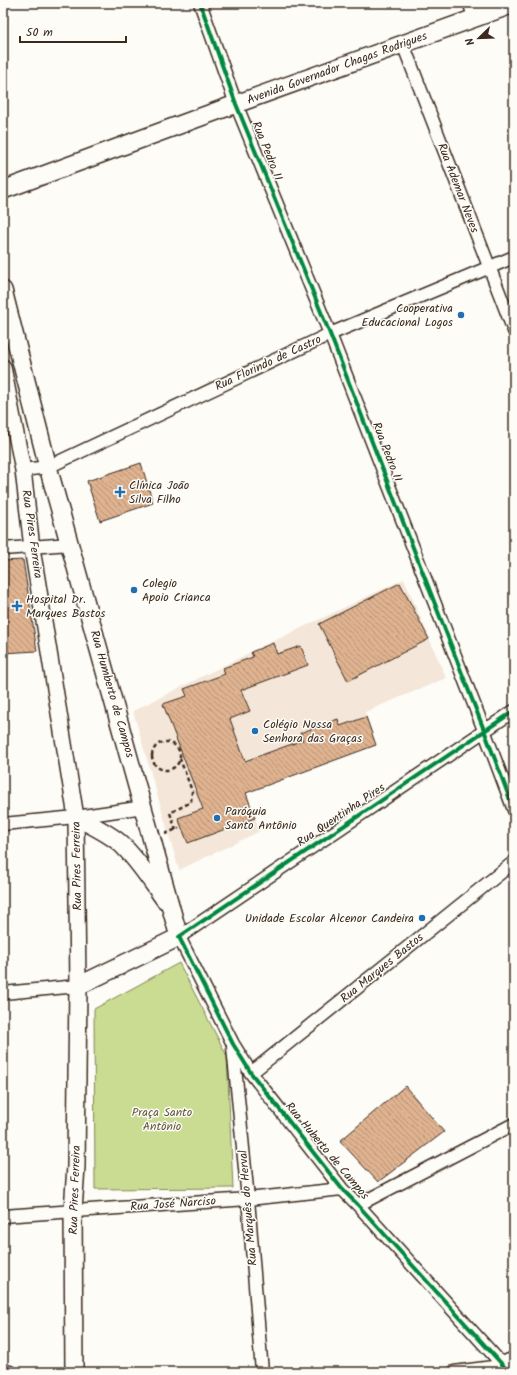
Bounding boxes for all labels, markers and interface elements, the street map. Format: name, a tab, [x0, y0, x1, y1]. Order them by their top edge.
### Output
scale bar	[20, 18, 126, 44]
north arrow	[459, 18, 499, 58]
text: 50 m	[26, 23, 53, 42]
street label: Avenida Governador Chagas Rodrigues	[244, 26, 430, 110]
text: N	[461, 35, 480, 48]
street label: Rua Pedro II	[246, 118, 288, 184]
street label: Rua Ademar Neves	[432, 140, 484, 236]
place label: Cooperativa Educacional Logos	[362, 299, 453, 332]
marker: Cooperativa Educacional Logos	[456, 310, 466, 320]
street label: Rua Florindo de Castro	[212, 330, 324, 396]
street label: Rua Pedro II	[367, 419, 407, 485]
place label: Clínica João Silva Filho	[129, 476, 189, 509]
marker: Clínica João Silva Filho	[114, 486, 126, 498]
street label: Rua Pires Ferreira	[16, 488, 48, 580]
place label: Colegio Apoio Crianca	[142, 574, 211, 607]
marker: Colegio Apoio Crianca	[129, 585, 139, 595]
place label: Hospital Dr. Marques Bastos	[26, 590, 105, 623]
marker: Hospital Dr. Marques Bastos	[11, 600, 23, 612]
street label: Rua Humberto de Campos	[85, 628, 139, 760]
place label: Colégio Nossa Senhora das Graças	[263, 715, 362, 748]
marker: Colégio Nossa Senhora das Graças	[250, 726, 260, 736]
street label: Rua Quentinha Pires	[293, 778, 389, 852]
place label: Paróquia Santo Antônio	[225, 802, 297, 835]
marker: Paróquia Santo Antônio	[212, 813, 222, 823]
street label: Rua Pires Ferreira	[67, 821, 87, 911]
place label: Unidade Escolar Alcenor Candeira	[245, 909, 414, 928]
marker: Unidade Escolar Alcenor Candeira	[417, 913, 427, 923]
street label: Rua Marques Bastos	[336, 928, 428, 1008]
street label: Rua Huberto de Campos	[280, 1098, 374, 1204]
park label: Praça Santo Antônio	[132, 1103, 192, 1136]
street label: Rua Pires Ferreira	[64, 1145, 86, 1235]
street label: Rua Marquês do Herval	[233, 1149, 263, 1267]
street label: Rua José Narciso	[129, 1192, 217, 1216]

